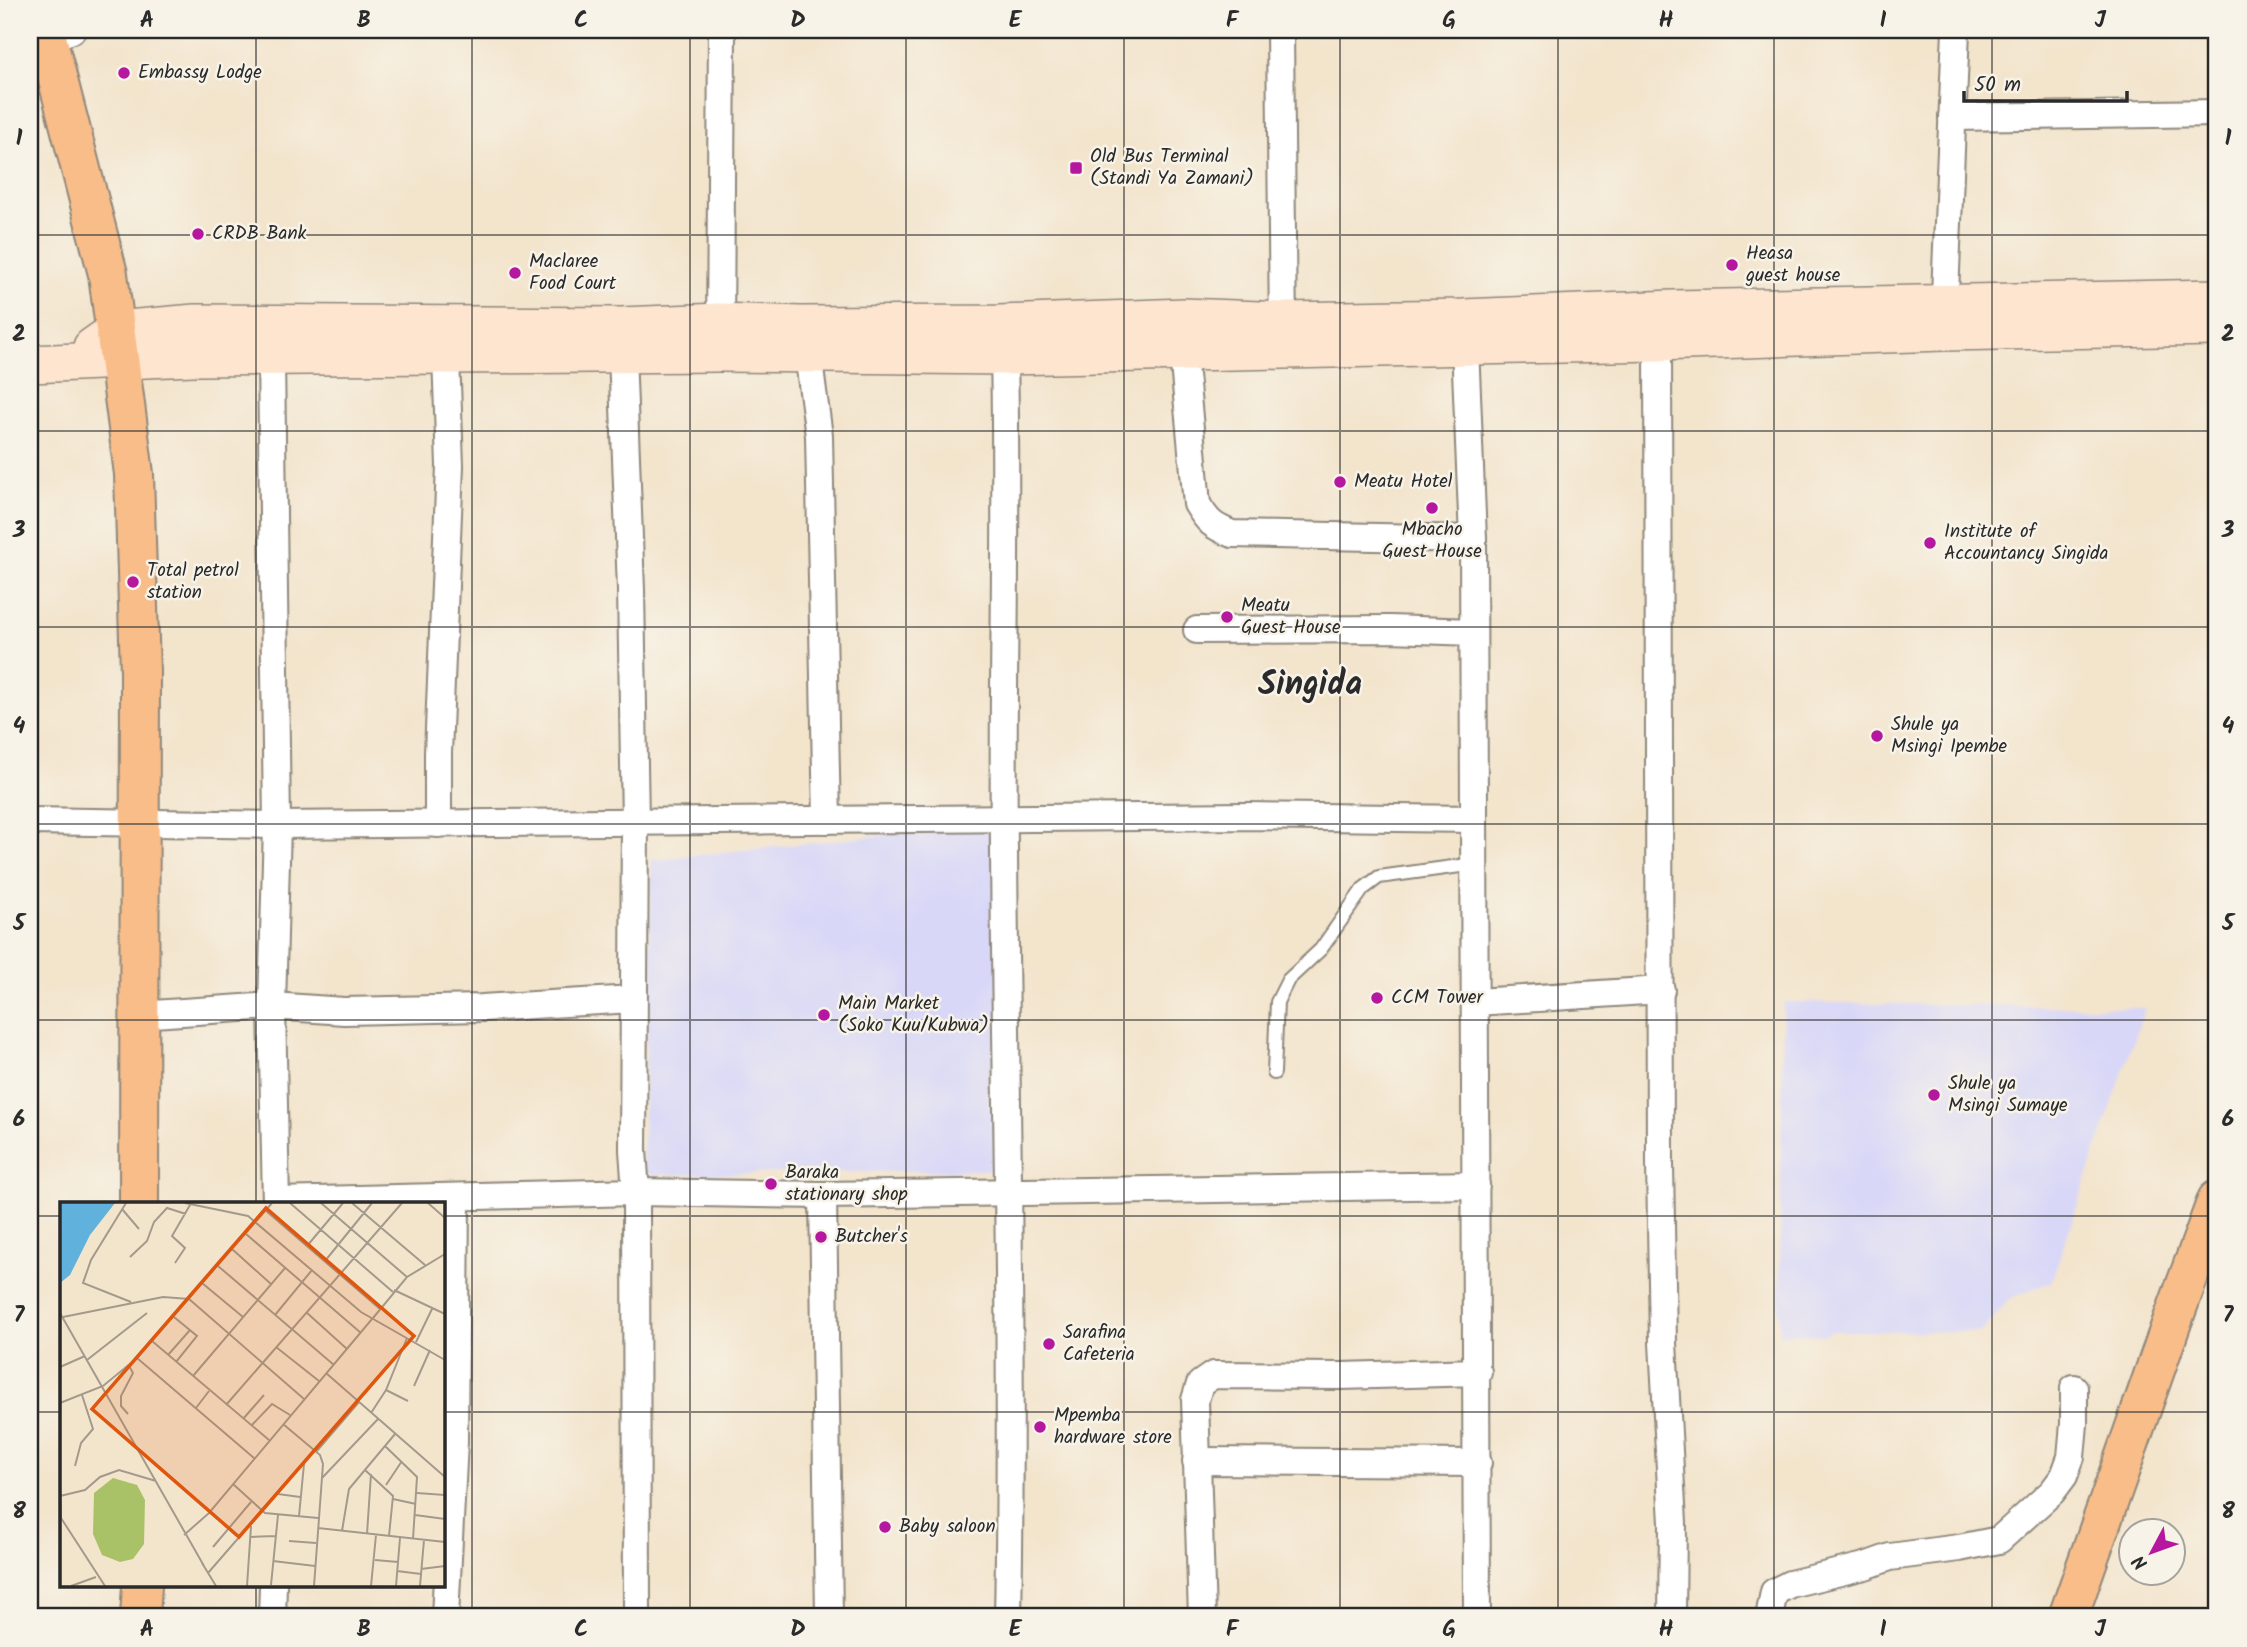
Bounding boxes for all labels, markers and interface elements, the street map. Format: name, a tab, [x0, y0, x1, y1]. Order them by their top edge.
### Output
text: A	[140, 3, 154, 39]
text: B	[357, 3, 371, 39]
text: C	[574, 3, 588, 39]
text: D	[790, 3, 806, 39]
text: E	[1009, 3, 1023, 39]
text: F	[1226, 3, 1240, 39]
text: G	[1442, 3, 1456, 39]
text: H	[1659, 3, 1674, 39]
text: I	[1879, 3, 1887, 39]
text: J	[2094, 3, 2106, 39]
place label: Embassy Lodge	[138, 58, 262, 88]
scale bar	[1964, 60, 2126, 104]
marker: Embassy Lodge	[116, 65, 132, 81]
text: 50 m	[1974, 69, 2021, 102]
text: 1	[16, 121, 23, 157]
text: 1	[2225, 121, 2232, 157]
place label: Old Bus Terminal (Standi Ya Zamani)	[1090, 142, 1254, 194]
marker: Old Bus Terminal (Standi Ya Zamani)	[1068, 160, 1084, 176]
place label: CRDB Bank	[212, 219, 307, 249]
marker: CRDB Bank	[190, 226, 206, 242]
place label: Heasa guest house	[1745, 239, 1841, 291]
place label: Maclaree Food Court	[529, 247, 617, 299]
marker: Heasa guest house	[1724, 257, 1740, 273]
marker: Maclaree Food Court	[507, 265, 523, 281]
text: 2	[12, 317, 26, 353]
text: 2	[2221, 317, 2235, 353]
place label: Meatu Hotel	[1354, 467, 1453, 497]
marker: Meatu Hotel	[1332, 474, 1348, 490]
marker: Mbacho Guest House	[1424, 500, 1440, 516]
text: 3	[12, 513, 26, 549]
text: 3	[2221, 513, 2235, 549]
place label: Mbacho Guest House	[1382, 515, 1482, 567]
place label: Institute of Accountancy Singida	[1944, 517, 2108, 569]
marker: Institute of Accountancy Singida	[1922, 535, 1938, 551]
place label: Total petrol station	[147, 556, 239, 608]
marker: Total petrol station	[125, 574, 141, 590]
place label: Meatu Guest House	[1241, 591, 1341, 643]
marker: Meatu Guest House	[1219, 609, 1235, 625]
district label: Singida	[1258, 659, 1362, 712]
text: 4	[13, 709, 26, 745]
text: 4	[2222, 709, 2235, 745]
place label: Shule ya Msingi Ipembe	[1891, 710, 2008, 762]
marker: Shule ya Msingi Ipembe	[1869, 728, 1885, 744]
text: 5	[12, 906, 27, 942]
text: 5	[2221, 906, 2236, 942]
place label: CCM Tower	[1391, 983, 1484, 1013]
place label: Main Market (Soko Kuu/Kubwa)	[838, 989, 989, 1041]
marker: CCM Tower	[1369, 990, 1385, 1006]
marker: Main Market (Soko Kuu/Kubwa)	[816, 1007, 832, 1023]
place label: Shule ya Msingi Sumaye	[1948, 1069, 2068, 1121]
marker: Shule ya Msingi Sumaye	[1926, 1087, 1942, 1103]
text: 6	[13, 1102, 25, 1138]
text: 6	[2222, 1102, 2234, 1138]
place label: Baraka stationary shop	[785, 1158, 908, 1210]
marker: Baraka stationary shop	[763, 1176, 779, 1192]
inset map	[60, 1202, 444, 1588]
place label: Butcher's	[835, 1222, 908, 1252]
marker: Butcher's	[813, 1229, 829, 1245]
text: 7	[14, 1298, 26, 1334]
text: 7	[2223, 1298, 2235, 1334]
place label: Sarafina Cafeteria	[1063, 1318, 1135, 1370]
marker: Sarafina Cafeteria	[1041, 1336, 1057, 1352]
place label: Mpemba hardware store	[1054, 1401, 1172, 1453]
marker: Mpemba hardware store	[1032, 1419, 1048, 1435]
text: 8	[12, 1494, 26, 1530]
text: 8	[2221, 1494, 2235, 1530]
place label: Baby saloon	[899, 1512, 996, 1542]
north arrow	[2118, 1518, 2188, 1588]
marker: Baby saloon	[877, 1519, 893, 1535]
text: N	[2125, 1547, 2156, 1576]
text: A	[140, 1612, 154, 1647]
text: B	[357, 1612, 371, 1647]
text: C	[574, 1612, 588, 1647]
text: D	[790, 1612, 806, 1647]
text: E	[1009, 1612, 1023, 1647]
text: F	[1226, 1612, 1240, 1647]
text: G	[1442, 1612, 1456, 1647]
text: H	[1659, 1612, 1674, 1647]
text: I	[1879, 1612, 1887, 1647]
text: J	[2094, 1612, 2106, 1647]

